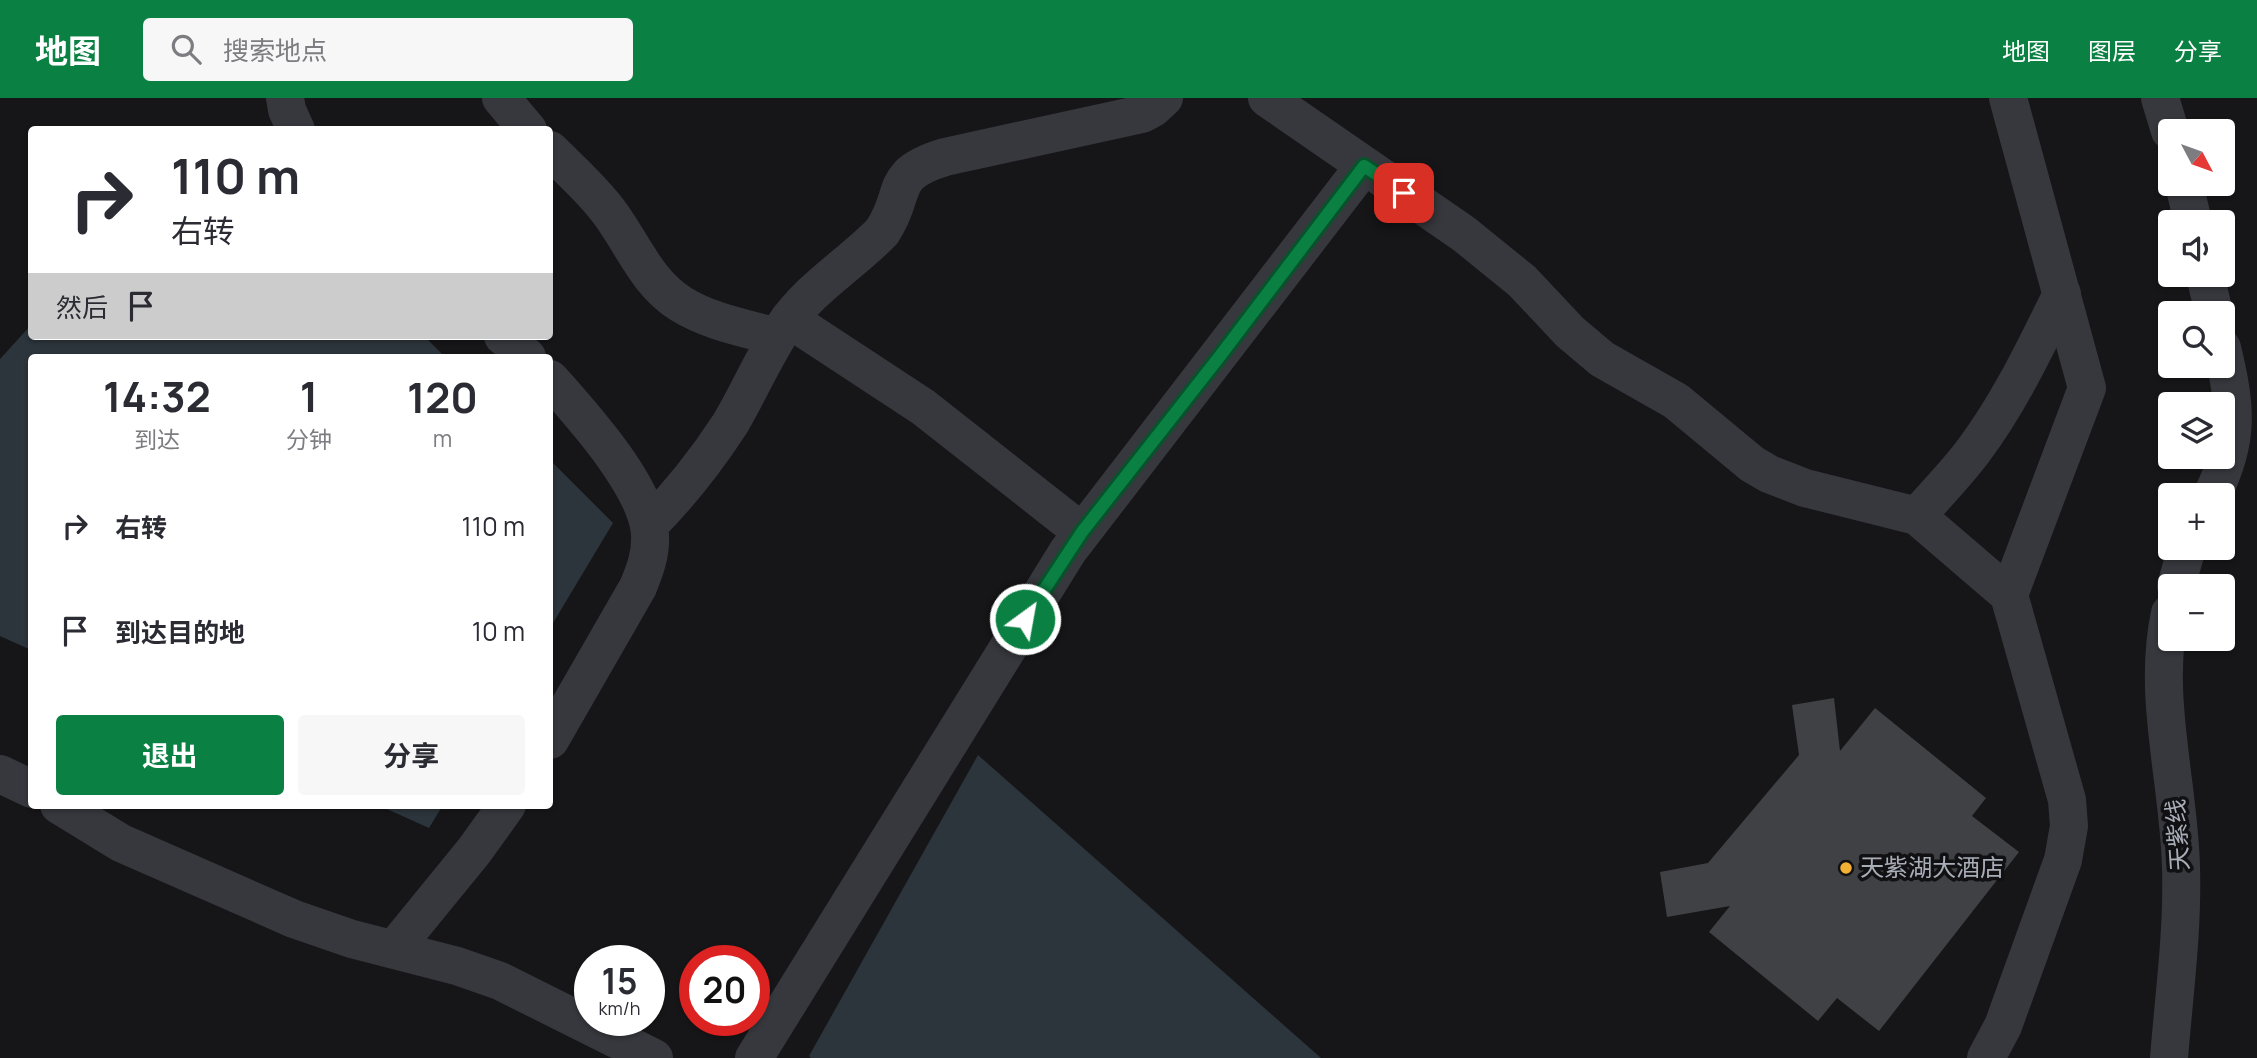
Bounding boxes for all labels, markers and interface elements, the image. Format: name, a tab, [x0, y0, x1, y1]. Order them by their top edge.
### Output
search box	[143, 18, 633, 81]
text: 地图	[35, 28, 101, 73]
icon: search	[167, 30, 205, 68]
text: 搜索地点	[223, 32, 327, 68]
text: 地图	[2002, 34, 2050, 67]
text: 图层	[2088, 34, 2136, 67]
text: 分享	[2174, 34, 2222, 67]
north arrow	[2158, 119, 2235, 196]
map controls	[2158, 119, 2235, 651]
text: 110 m	[171, 142, 300, 209]
icon: right	[56, 154, 147, 245]
pin	[1374, 163, 1434, 223]
icon: arrive	[1385, 174, 1423, 212]
text: 右转	[171, 209, 235, 253]
button: sound	[2158, 210, 2235, 287]
icon: arrive	[122, 287, 160, 325]
text: 然后	[56, 289, 108, 325]
button: search	[2158, 301, 2235, 378]
text: 14:32	[103, 367, 211, 425]
text: 1	[300, 367, 318, 425]
text: 120	[407, 368, 478, 426]
button: layers	[2158, 392, 2235, 469]
text: m	[433, 422, 452, 454]
text: 到达	[134, 423, 180, 455]
text: 分钟	[286, 423, 332, 455]
button: +	[2158, 483, 2235, 560]
icon: right	[56, 507, 94, 545]
text: 110 m	[462, 508, 525, 544]
text: 右转	[115, 509, 167, 545]
button: −	[2158, 574, 2235, 651]
position arrow	[988, 582, 1062, 656]
icon: arrive	[56, 612, 94, 650]
text: 10 m	[472, 613, 525, 649]
text: 到达目的地	[115, 614, 245, 650]
button: 退出	[56, 715, 284, 795]
button: 分享	[298, 715, 525, 795]
street label: 天紫线	[2158, 798, 2195, 872]
place label: 天紫湖大酒店	[1860, 850, 2004, 883]
marker: 天紫湖大酒店	[1838, 860, 1854, 876]
speed limit sign: 20	[679, 945, 770, 1036]
text: 15	[602, 957, 637, 1005]
text: km/h	[599, 996, 640, 1020]

